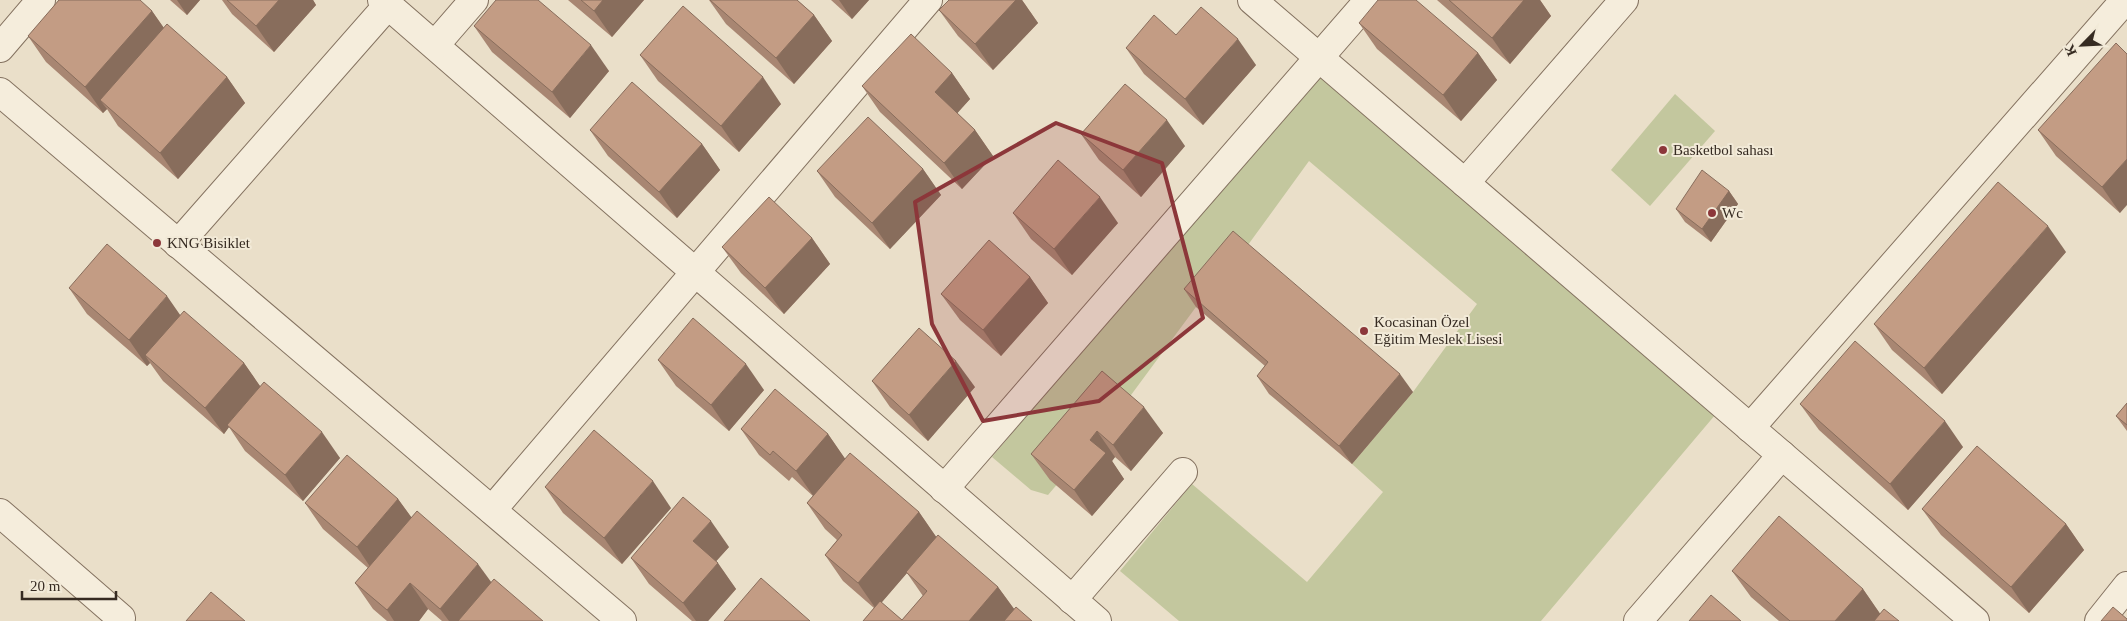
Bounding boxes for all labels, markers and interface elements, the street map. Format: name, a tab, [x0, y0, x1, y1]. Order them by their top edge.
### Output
north arrow	[2057, 20, 2107, 70]
text: K	[2061, 42, 2080, 58]
place label: Basketbol sahası	[1673, 142, 1773, 158]
marker: Basketbol sahası	[1657, 144, 1669, 156]
place label: Wc	[1722, 205, 1743, 221]
marker: Wc	[1706, 207, 1718, 219]
place label: KNG Bisiklet	[167, 235, 251, 251]
marker: KNG Bisiklet	[151, 237, 163, 249]
place label: Kocasinan Özel Eğitim Meslek Lisesi	[1374, 314, 1502, 347]
marker: Kocasinan Özel Eğitim Meslek Lisesi	[1358, 325, 1370, 337]
scale bar	[22, 568, 116, 600]
text: 20 m	[30, 578, 61, 594]

